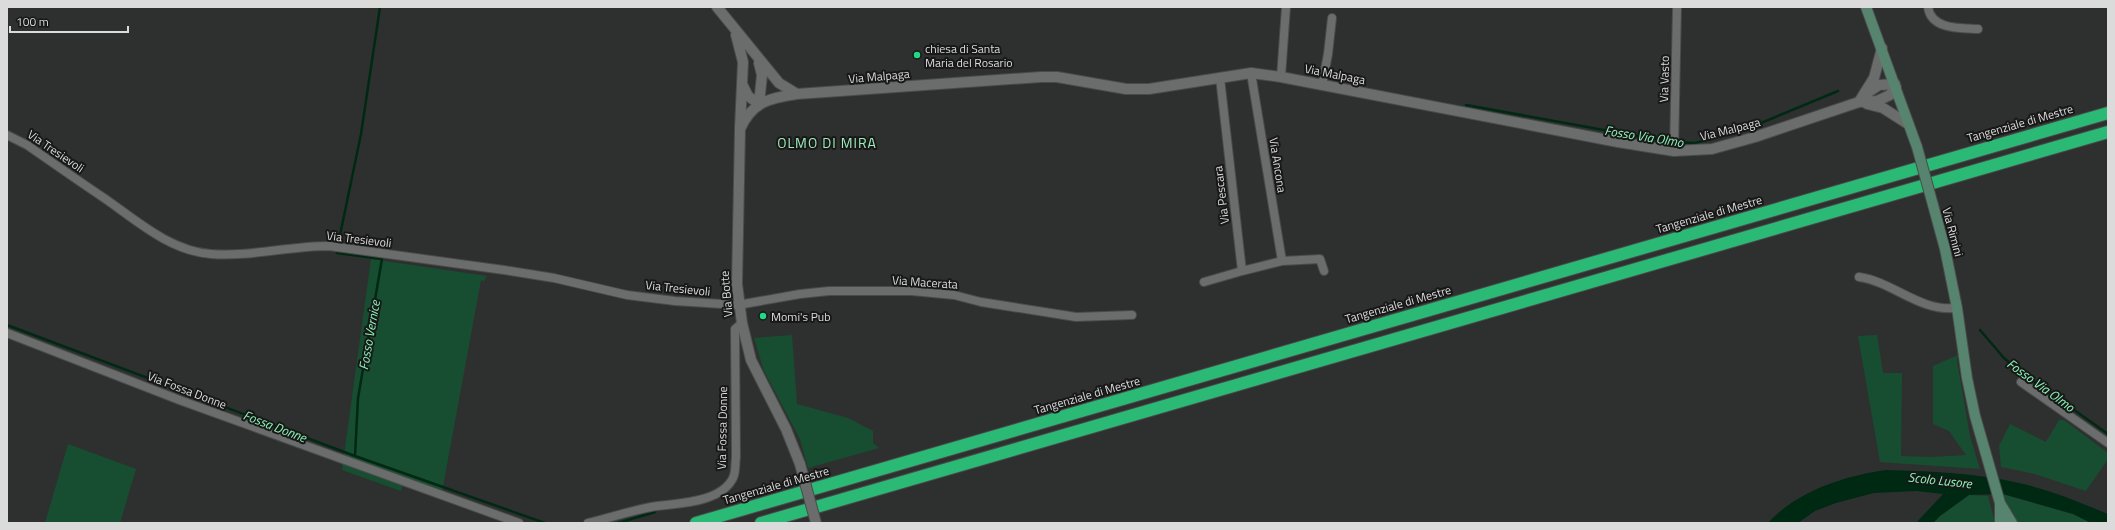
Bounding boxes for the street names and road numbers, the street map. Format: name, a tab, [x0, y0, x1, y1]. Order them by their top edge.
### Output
street label: Via Vasto	[1654, 55, 1674, 103]
street label: Via Malpaga	[1303, 59, 1367, 89]
street label: Via Malpaga	[847, 64, 911, 88]
street label: Tangenziale di Mestre	[1965, 99, 2075, 147]
street label: Via Malpaga	[1698, 112, 1762, 146]
street label: Via Tresievoli	[24, 125, 88, 177]
street label: Via Ancona	[1264, 136, 1292, 194]
street label: Via Pescara	[1208, 165, 1234, 225]
street label: Tangenziale di Mestre	[1654, 190, 1764, 238]
street label: Via Rimini	[1937, 205, 1969, 259]
street label: Via Tresievoli	[325, 226, 393, 252]
street label: Via Botte	[715, 270, 737, 318]
street label: Via Macerata	[891, 270, 959, 294]
street label: Via Tresievoli	[645, 275, 711, 301]
street label: Tangenziale di Mestre	[1343, 280, 1453, 328]
street label: Via Fossa Donne	[145, 366, 229, 414]
street label: Tangenziale di Mestre	[1032, 371, 1142, 419]
street label: Via Fossa Donne	[712, 386, 732, 470]
street label: Tangenziale di Mestre	[721, 461, 831, 509]

